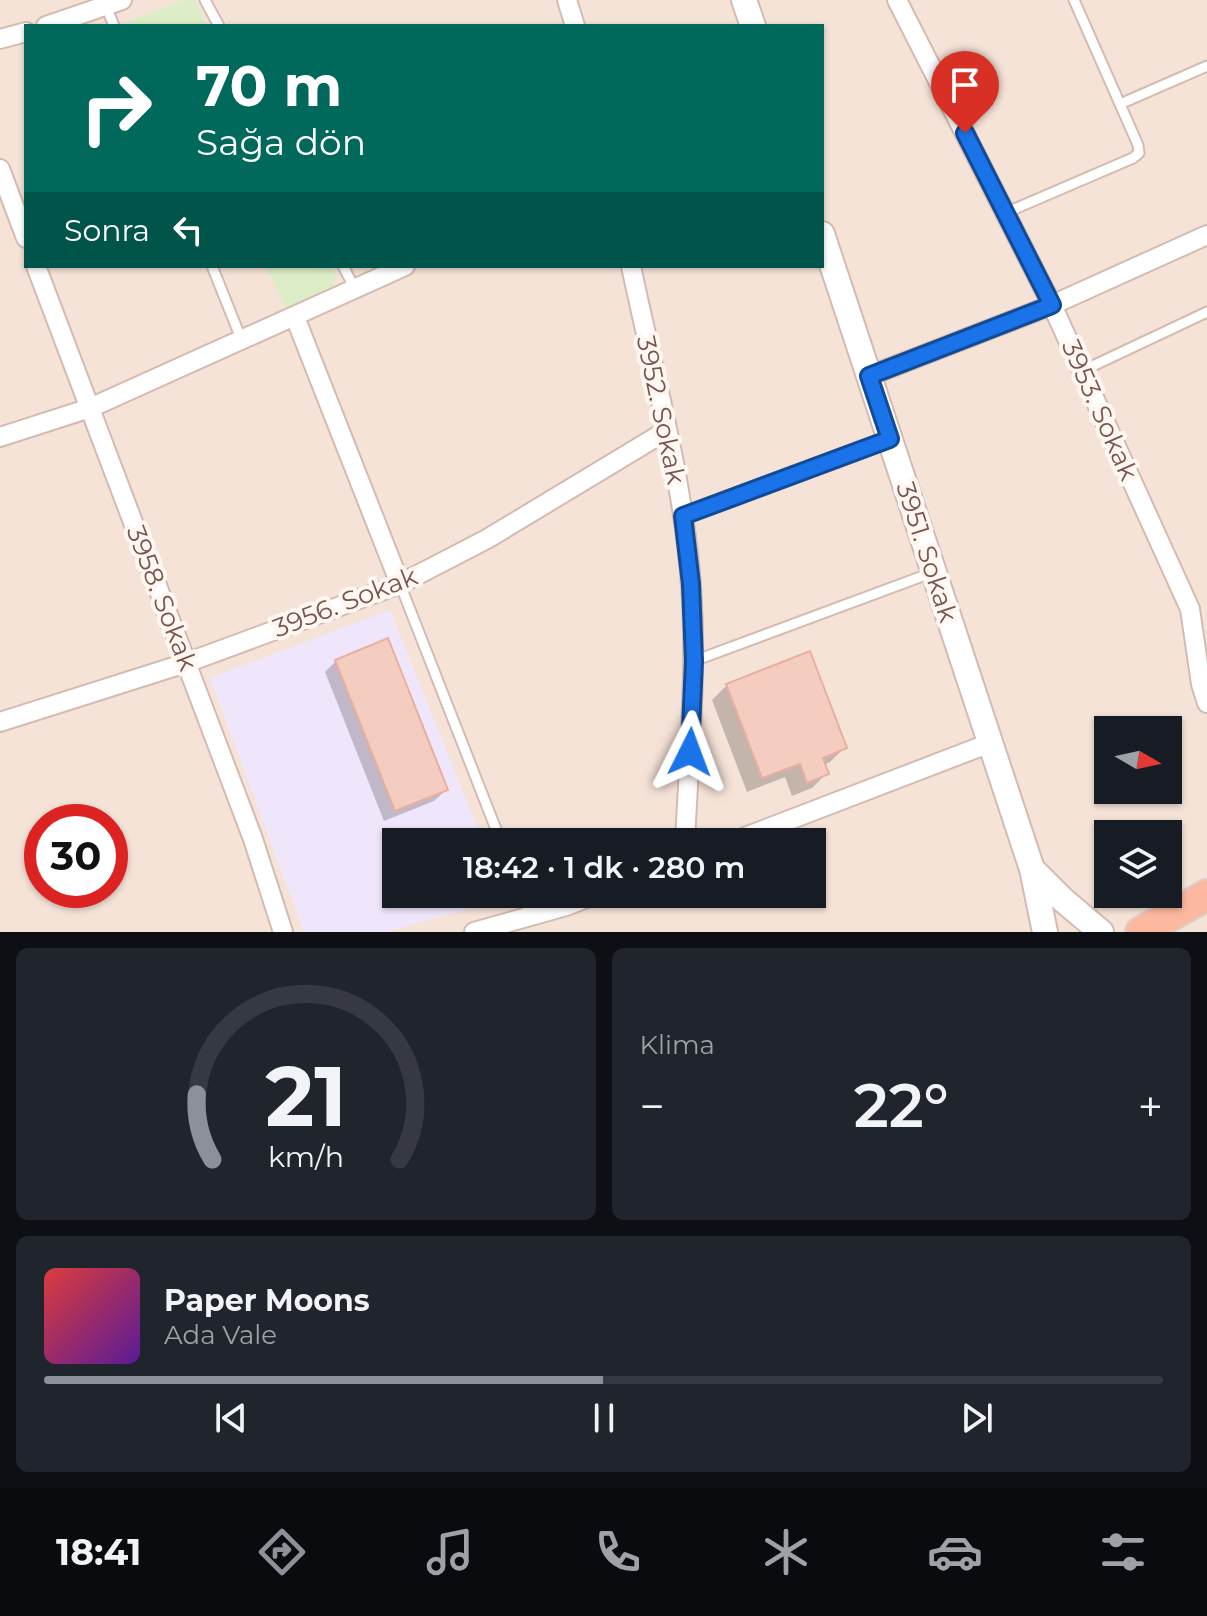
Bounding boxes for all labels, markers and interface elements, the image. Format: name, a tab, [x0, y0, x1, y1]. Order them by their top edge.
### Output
pin	[931, 51, 999, 133]
text: 70 m	[196, 52, 342, 120]
icon: right	[64, 56, 168, 160]
icon: arrive	[943, 63, 987, 107]
text: Sağa dön	[196, 120, 366, 164]
icon: left	[166, 208, 210, 252]
text: Sonra	[64, 212, 150, 249]
street label: 3952. Sokak	[630, 333, 692, 488]
street label: 3953. Sokak	[1055, 335, 1145, 486]
street label: 3951. Sokak	[889, 478, 965, 627]
street label: 3958. Sokak	[120, 521, 204, 676]
street label: 3956. Sokak	[268, 560, 422, 644]
position arrow	[648, 710, 732, 794]
north arrow	[1094, 716, 1182, 804]
map controls	[1094, 716, 1182, 908]
speed limit sign: 30	[24, 804, 128, 908]
button: layers	[1094, 820, 1182, 908]
text: 18:42 · 1 dk · 280 m	[463, 849, 745, 886]
text: Klima	[640, 1029, 715, 1061]
text: 21	[265, 1045, 347, 1147]
text: 22°	[854, 1069, 949, 1142]
text: −	[640, 1079, 665, 1133]
text: +	[1138, 1079, 1163, 1133]
text: km/h	[268, 1139, 344, 1174]
text: Paper Moons	[164, 1282, 370, 1319]
text: Ada Vale	[164, 1319, 277, 1351]
icon: previous	[209, 1396, 253, 1440]
icon: pause	[582, 1396, 626, 1440]
icon: next	[955, 1396, 999, 1440]
icon: directions	[254, 1524, 310, 1580]
icon: music	[422, 1524, 478, 1580]
icon: phone	[590, 1524, 646, 1580]
icon: climate	[758, 1524, 814, 1580]
icon: car	[927, 1524, 983, 1580]
icon: filters	[1095, 1524, 1151, 1580]
text: 18:41	[56, 1530, 141, 1574]

